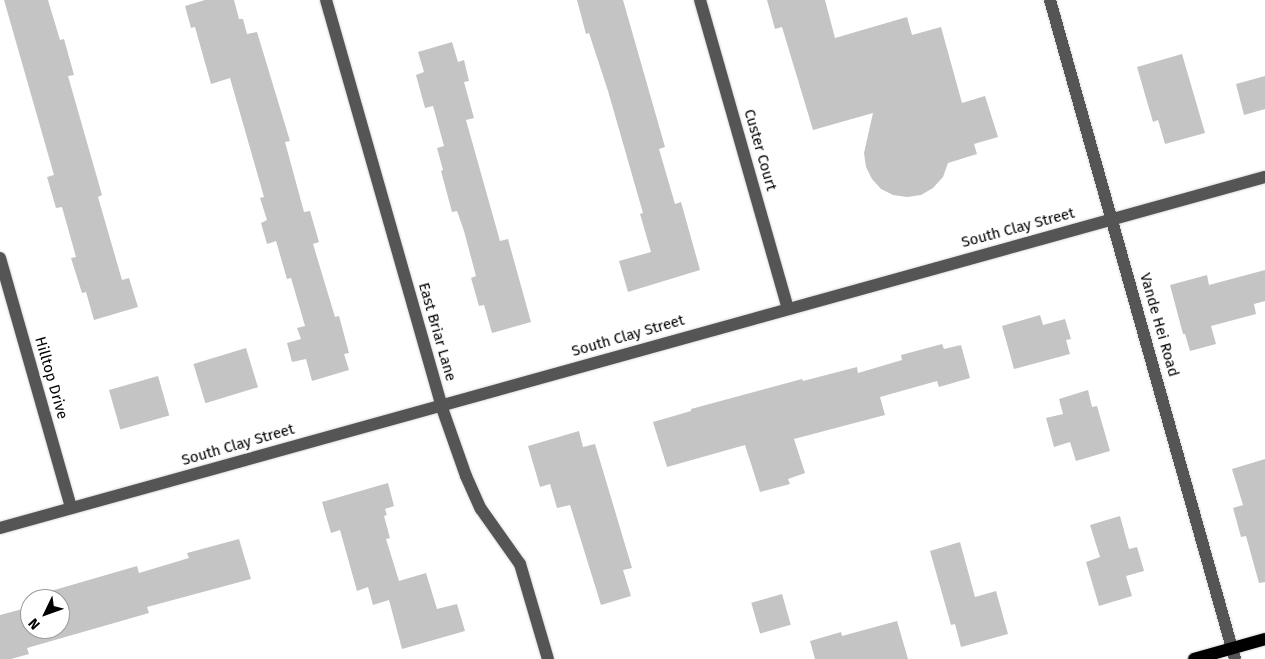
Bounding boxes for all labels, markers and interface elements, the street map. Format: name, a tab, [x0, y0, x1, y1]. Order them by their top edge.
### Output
street label: Custer Court	[740, 107, 780, 193]
street label: South Clay Street	[959, 204, 1077, 252]
street label: Vande Hei Road	[1136, 271, 1182, 379]
street label: East Briar Lane	[414, 281, 460, 383]
street label: South Clay Street	[570, 311, 686, 361]
street label: Hilltop Drive	[31, 335, 71, 421]
street label: South Clay Street	[180, 420, 296, 470]
north arrow	[20, 589, 70, 639]
text: N	[25, 615, 44, 633]

